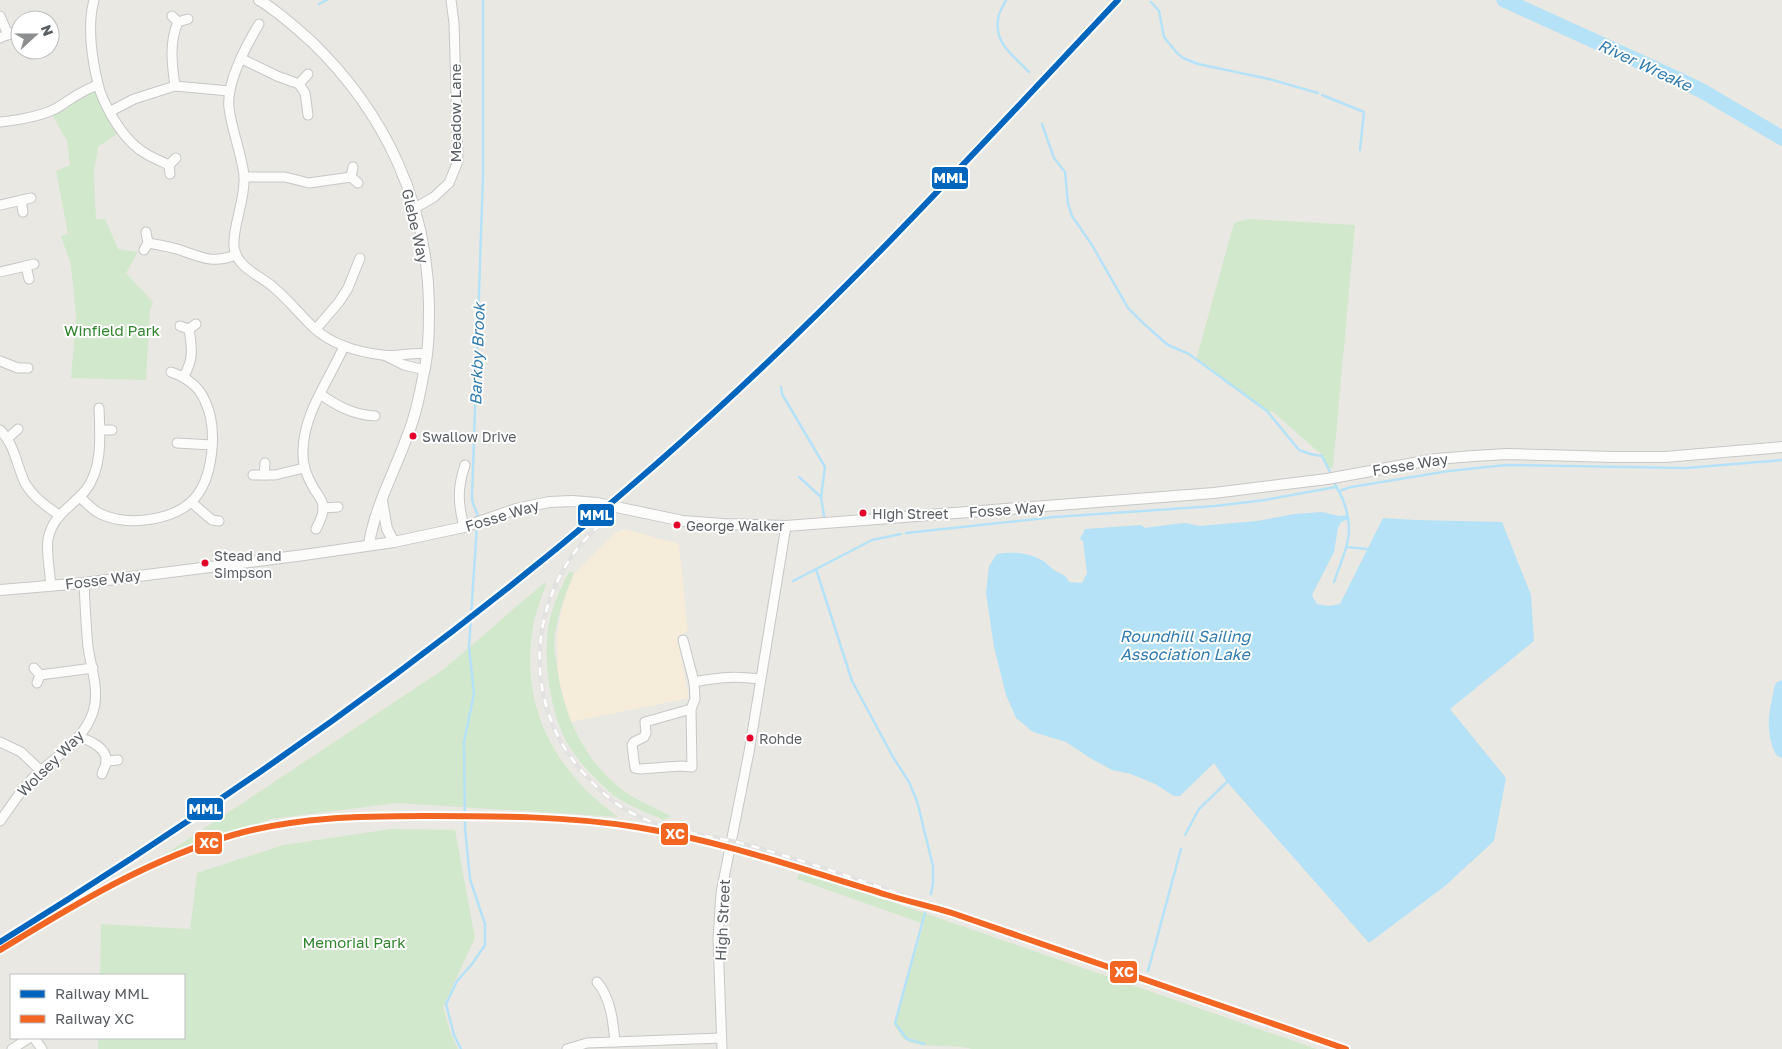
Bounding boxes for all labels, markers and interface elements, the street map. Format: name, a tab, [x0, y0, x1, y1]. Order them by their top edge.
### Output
north arrow	[10, 10, 60, 60]
text: N	[38, 22, 57, 38]
water label: River Wreake	[1595, 35, 1696, 96]
street label: Meadow Lane	[446, 63, 464, 163]
line badge: MML	[931, 166, 969, 190]
text: MML	[934, 169, 966, 186]
street label: Glebe Way	[399, 187, 433, 266]
water label: Barkby Brook	[465, 300, 489, 406]
park label: Winfield Park	[64, 321, 160, 339]
place label: Swallow Drive	[422, 428, 516, 445]
marker: Swallow Drive	[408, 431, 418, 441]
street label: Fosse Way	[1371, 449, 1450, 479]
street label: Fosse Way	[463, 495, 542, 535]
street label: Fosse Way	[968, 497, 1046, 521]
line badge: MML	[577, 503, 615, 527]
place label: High Street	[872, 505, 949, 522]
text: MML	[580, 506, 612, 523]
marker: High Street	[858, 508, 868, 518]
place label: George Walker	[686, 517, 785, 534]
marker: George Walker	[672, 520, 682, 530]
place label: Stead and Simpson	[214, 547, 282, 581]
marker: Stead and Simpson	[200, 558, 210, 568]
street label: Fosse Way	[64, 565, 143, 593]
water label: Roundhill Sailing Association Lake	[1120, 626, 1252, 664]
street label: Wolsey Way	[13, 726, 87, 800]
place label: Rohde	[759, 730, 802, 747]
marker: Rohde	[745, 733, 755, 743]
line badge: MML	[186, 797, 224, 821]
text: MML	[189, 800, 221, 817]
line badge: XC	[660, 822, 689, 846]
text: XC	[665, 825, 685, 842]
line badge: XC	[194, 831, 223, 855]
text: XC	[199, 834, 219, 851]
street label: High Street	[711, 879, 733, 961]
park label: Memorial Park	[302, 933, 406, 951]
line badge: XC	[1109, 960, 1138, 984]
text: XC	[1114, 963, 1134, 980]
legend	[10, 974, 185, 1039]
text: Railway MML	[55, 984, 149, 1002]
text: Railway XC	[55, 1009, 134, 1027]

